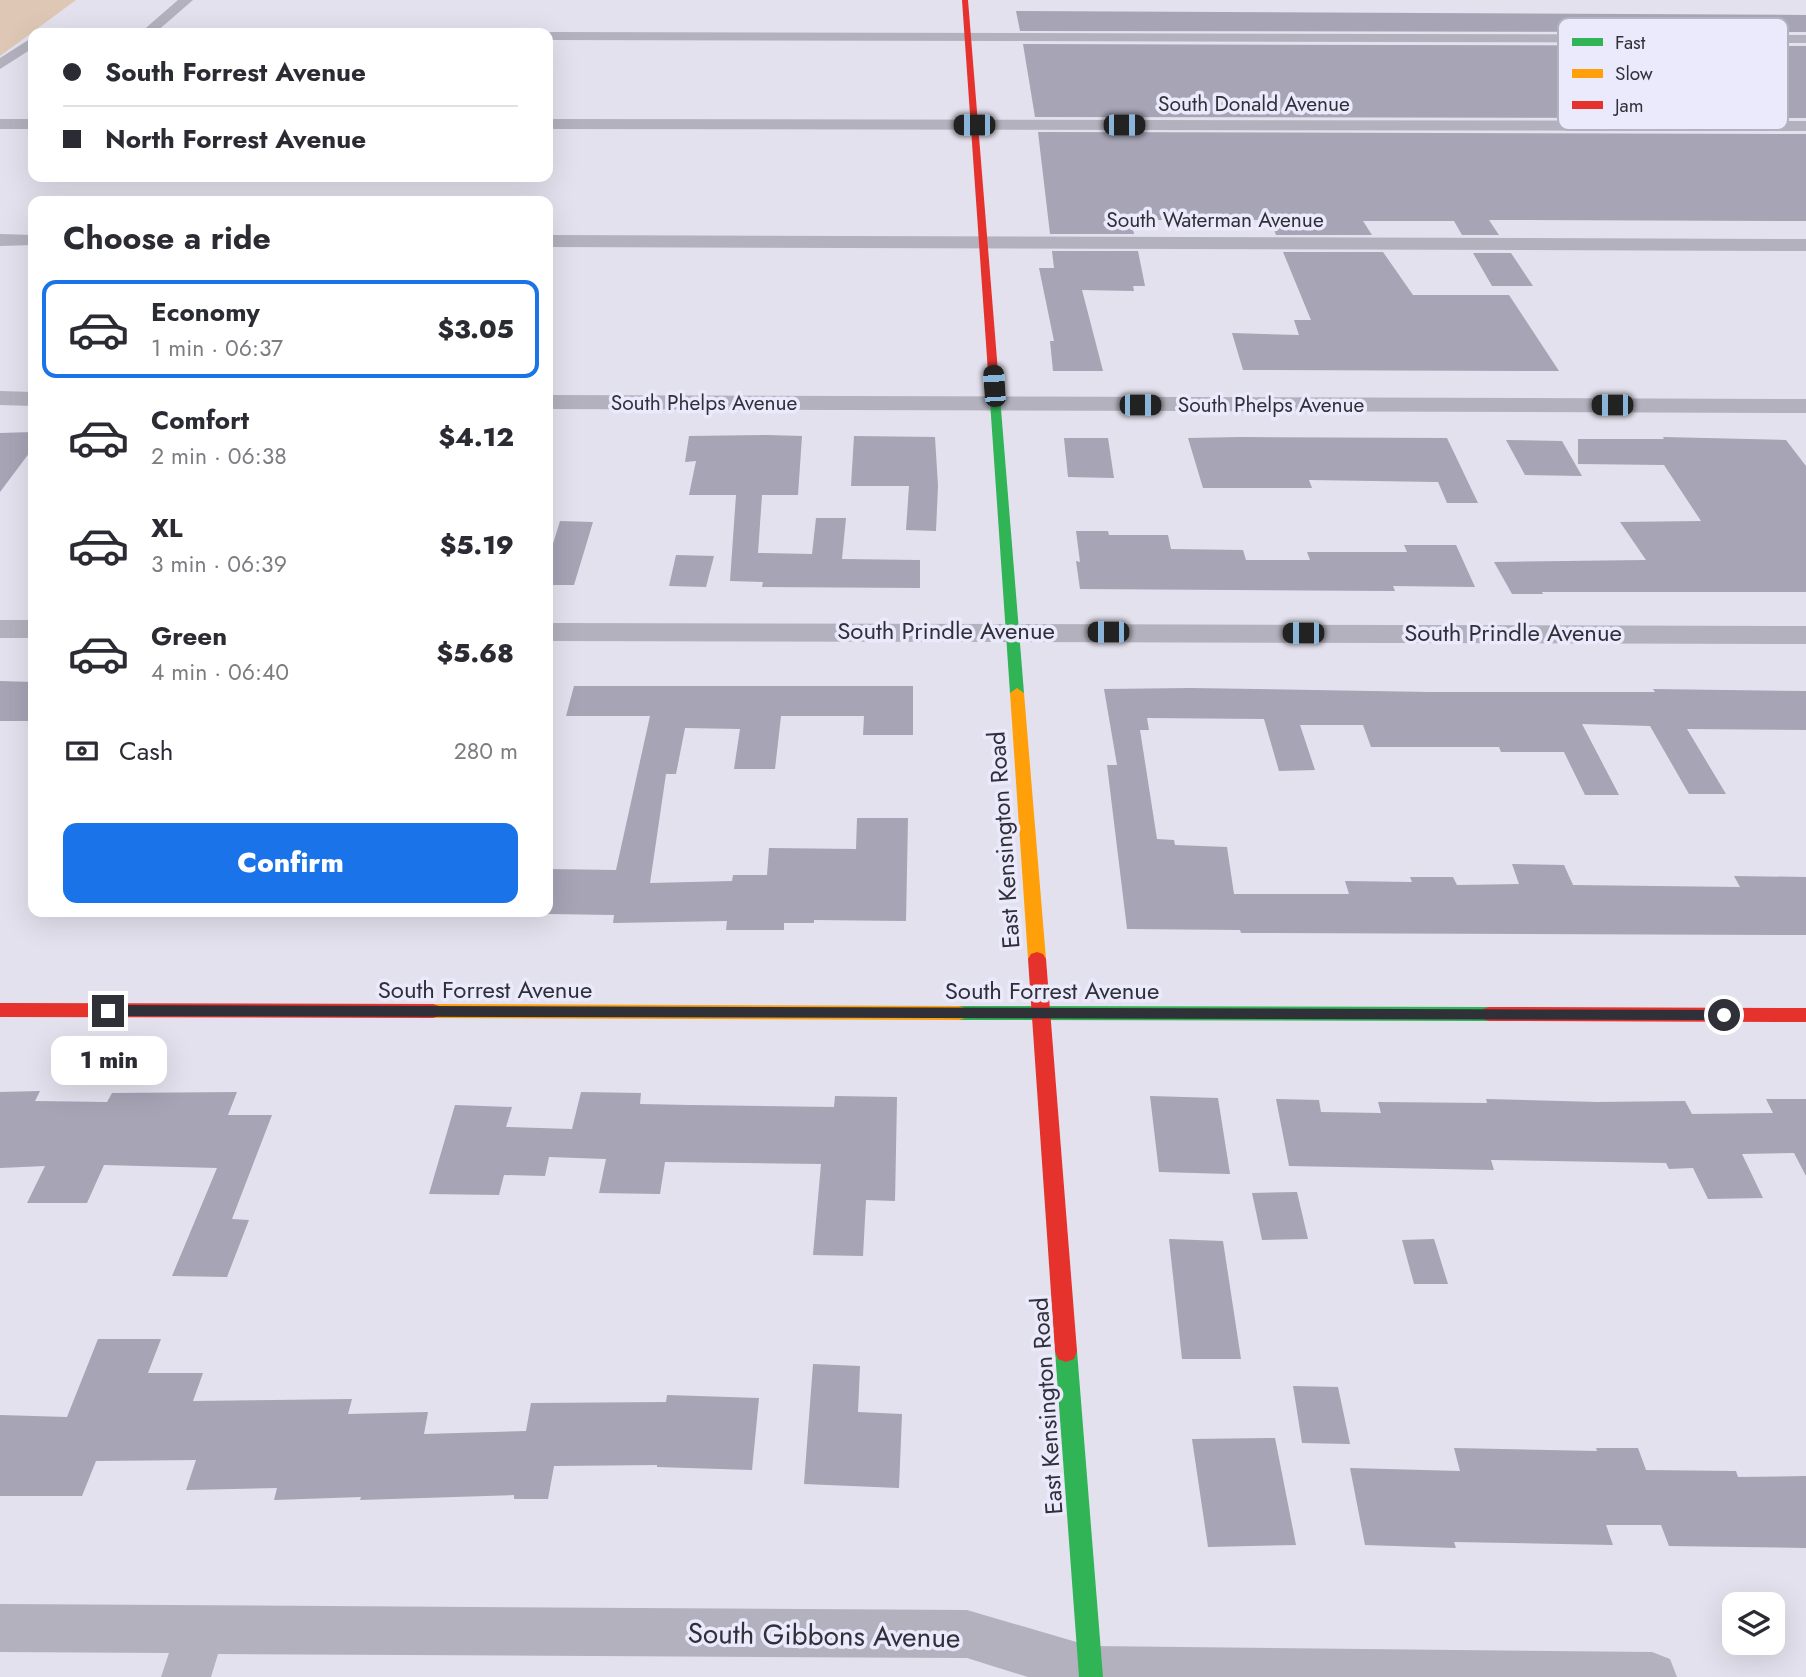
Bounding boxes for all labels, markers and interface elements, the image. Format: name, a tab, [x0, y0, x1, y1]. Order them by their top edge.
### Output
legend	[1558, 18, 1788, 130]
text: Fast	[1615, 29, 1646, 56]
text: South Forrest Avenue	[105, 53, 366, 91]
text: Slow	[1615, 60, 1653, 87]
street label: South Donald Avenue	[1158, 89, 1350, 119]
text: Jam	[1612, 92, 1644, 119]
car	[954, 115, 996, 136]
car	[1104, 115, 1146, 136]
text: North Forrest Avenue	[105, 120, 366, 158]
street label: South Waterman Avenue	[1106, 205, 1324, 235]
text: Choose a ride	[63, 215, 271, 261]
text: Economy	[151, 293, 260, 331]
icon: car	[67, 298, 130, 361]
text: $3.05	[438, 310, 514, 348]
text: 1 min · 06:37	[151, 331, 283, 365]
car	[983, 364, 1006, 408]
street label: South Phelps Avenue	[611, 388, 798, 418]
street label: South Phelps Avenue	[1178, 390, 1365, 420]
car	[1120, 395, 1162, 416]
car	[1592, 395, 1634, 416]
text: Comfort	[151, 401, 249, 439]
icon: car	[67, 406, 130, 469]
text: $4.12	[438, 418, 514, 456]
text: 2 min · 06:38	[151, 439, 287, 473]
text: XL	[151, 509, 183, 547]
icon: car	[67, 514, 130, 577]
text: $5.19	[440, 526, 514, 564]
text: 3 min · 06:39	[151, 547, 287, 581]
street label: South Prindle Avenue	[837, 613, 1055, 648]
street label: South Prindle Avenue	[1404, 615, 1622, 650]
text: Green	[151, 617, 227, 655]
icon: car	[67, 622, 130, 685]
car	[1088, 622, 1130, 643]
car	[1283, 623, 1325, 644]
text: $5.68	[437, 634, 514, 672]
text: 4 min · 06:40	[151, 655, 289, 689]
street label: East Kensington Road	[978, 730, 1029, 950]
icon: cash	[63, 732, 101, 770]
text: Cash	[119, 732, 173, 770]
text: 280 m	[454, 734, 518, 768]
button: Confirm	[63, 823, 518, 903]
street label: South Forrest Avenue	[378, 972, 592, 1007]
street label: South Forrest Avenue	[945, 973, 1159, 1008]
route end	[92, 995, 124, 1027]
route start	[1708, 999, 1740, 1031]
callout: 1 min	[50, 1036, 166, 1084]
text: 1 min	[80, 1043, 138, 1077]
street label: East Kensington Road	[1021, 1296, 1072, 1516]
map controls	[1722, 1592, 1785, 1655]
button: layers	[1722, 1592, 1785, 1655]
street label: South Gibbons Avenue	[687, 1613, 961, 1658]

